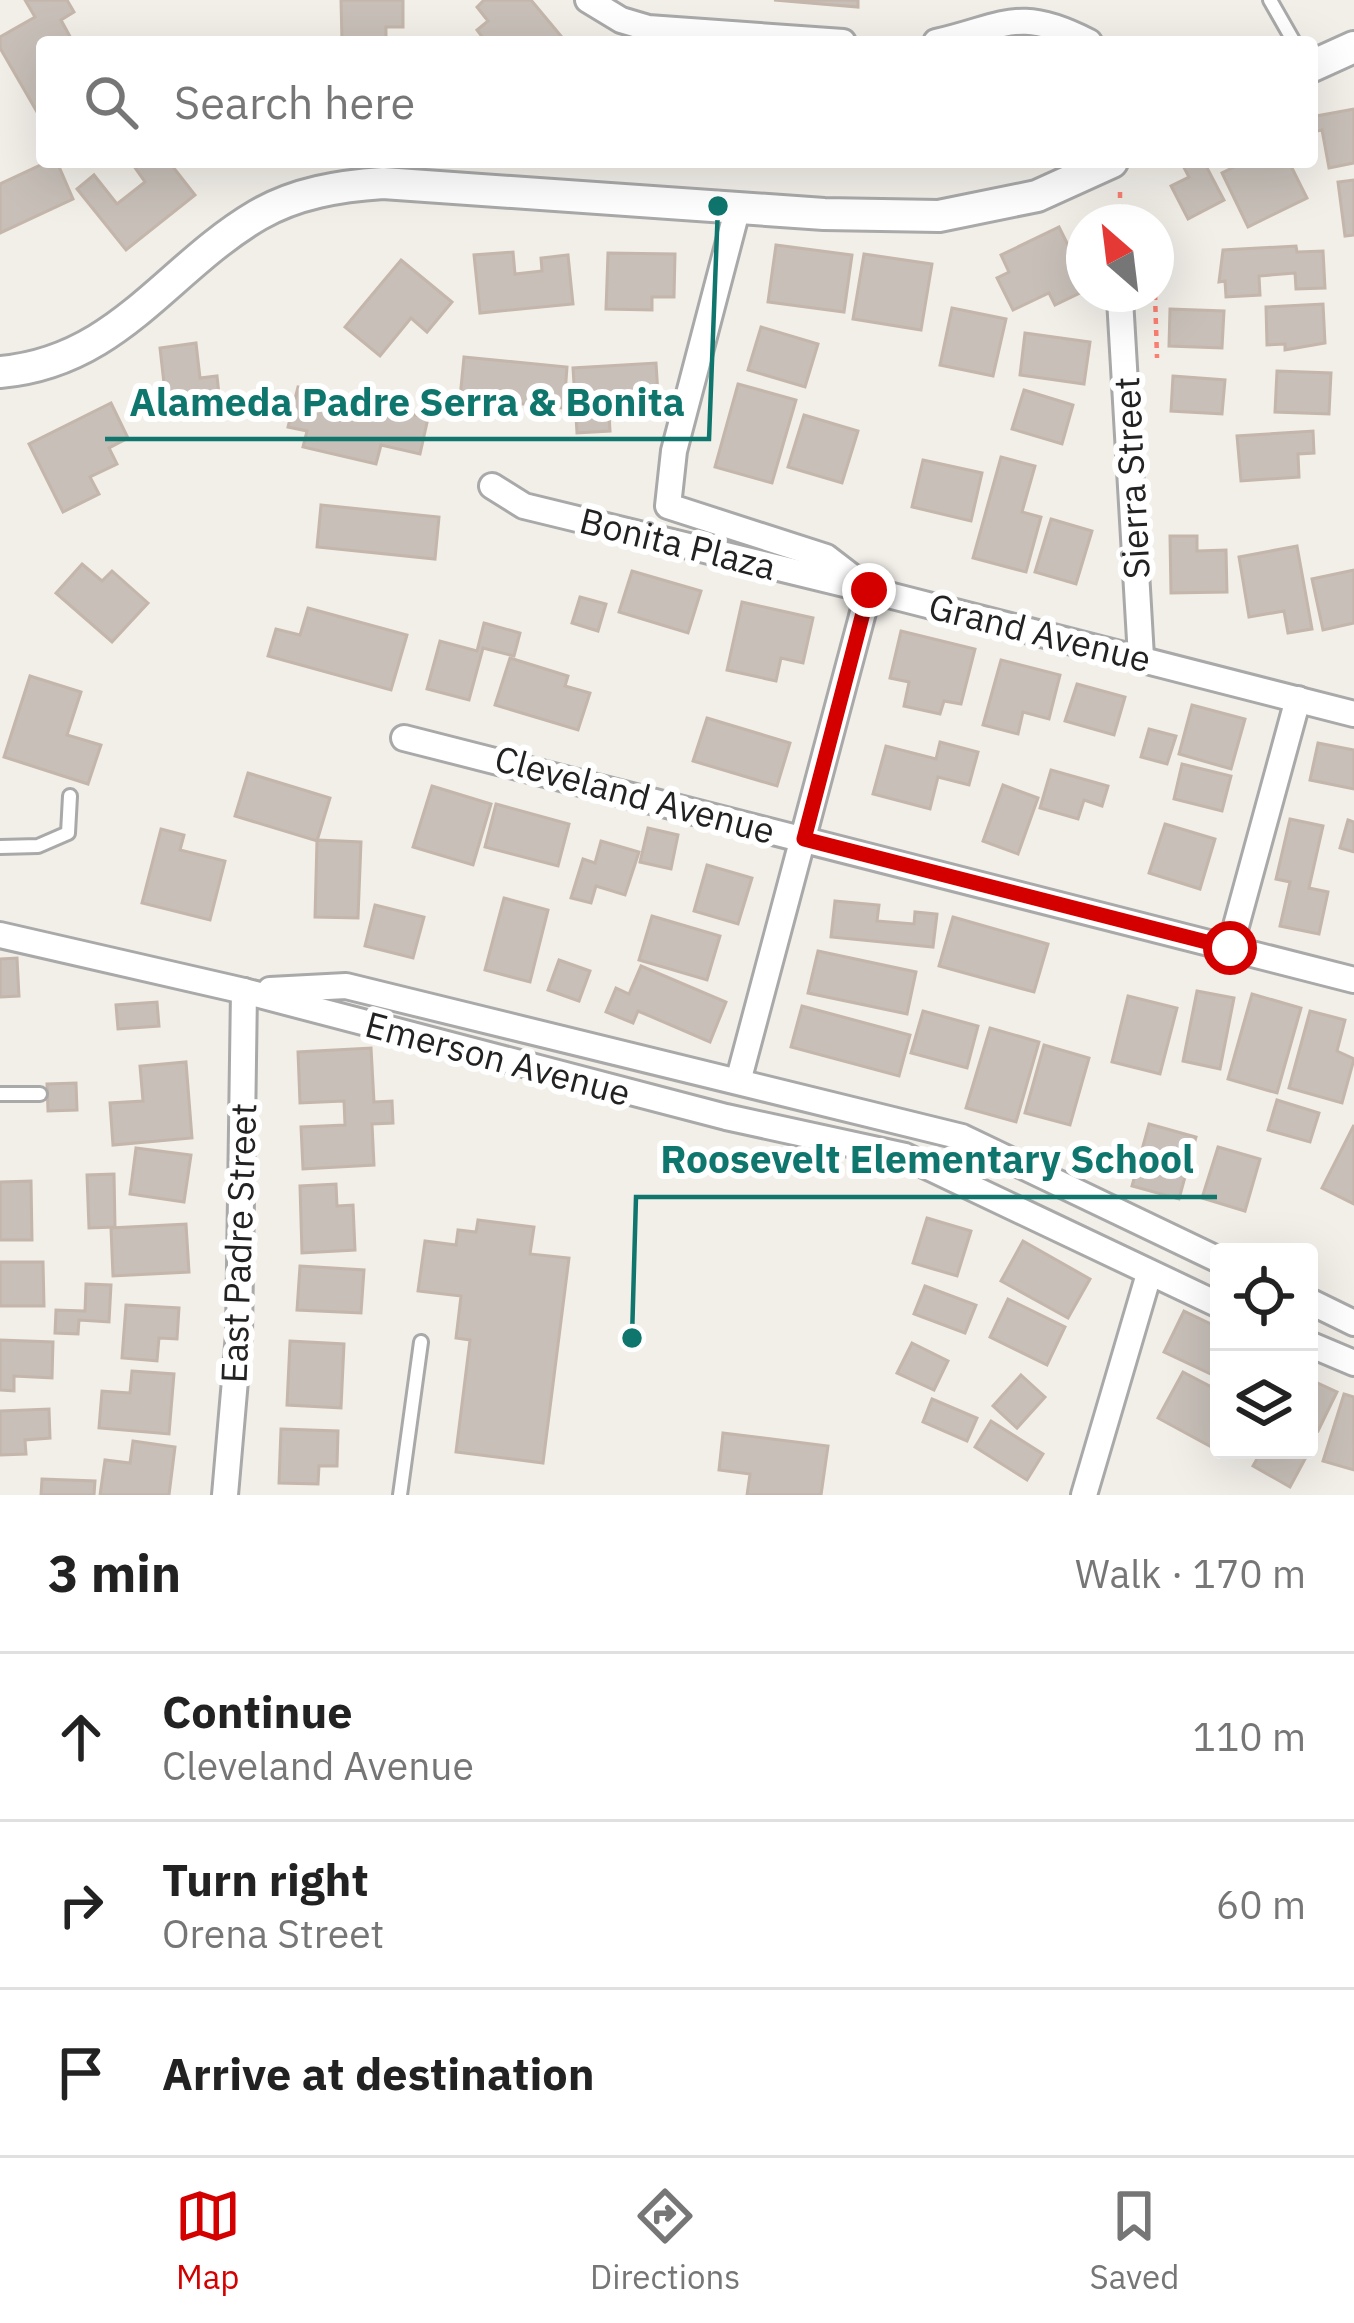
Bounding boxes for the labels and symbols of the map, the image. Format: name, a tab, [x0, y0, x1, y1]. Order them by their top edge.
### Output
north arrow	[1066, 204, 1174, 312]
callout: Alameda Padre Serra & Bonita	[105, 364, 709, 439]
text: Alameda Padre Serra & Bonita	[129, 376, 685, 427]
street label: Sierra Street	[1102, 376, 1160, 580]
street label: Bonita Plaza	[575, 496, 781, 590]
route end	[842, 563, 896, 617]
street label: Grand Avenue	[924, 582, 1156, 682]
street label: Cleveland Avenue	[490, 734, 780, 854]
route start	[1203, 921, 1257, 975]
street label: Emerson Avenue	[360, 1000, 636, 1116]
street label: East Padre Street	[210, 1102, 266, 1384]
callout: Roosevelt Elementary School	[636, 1122, 1217, 1197]
text: Roosevelt Elementary School	[660, 1133, 1194, 1184]

